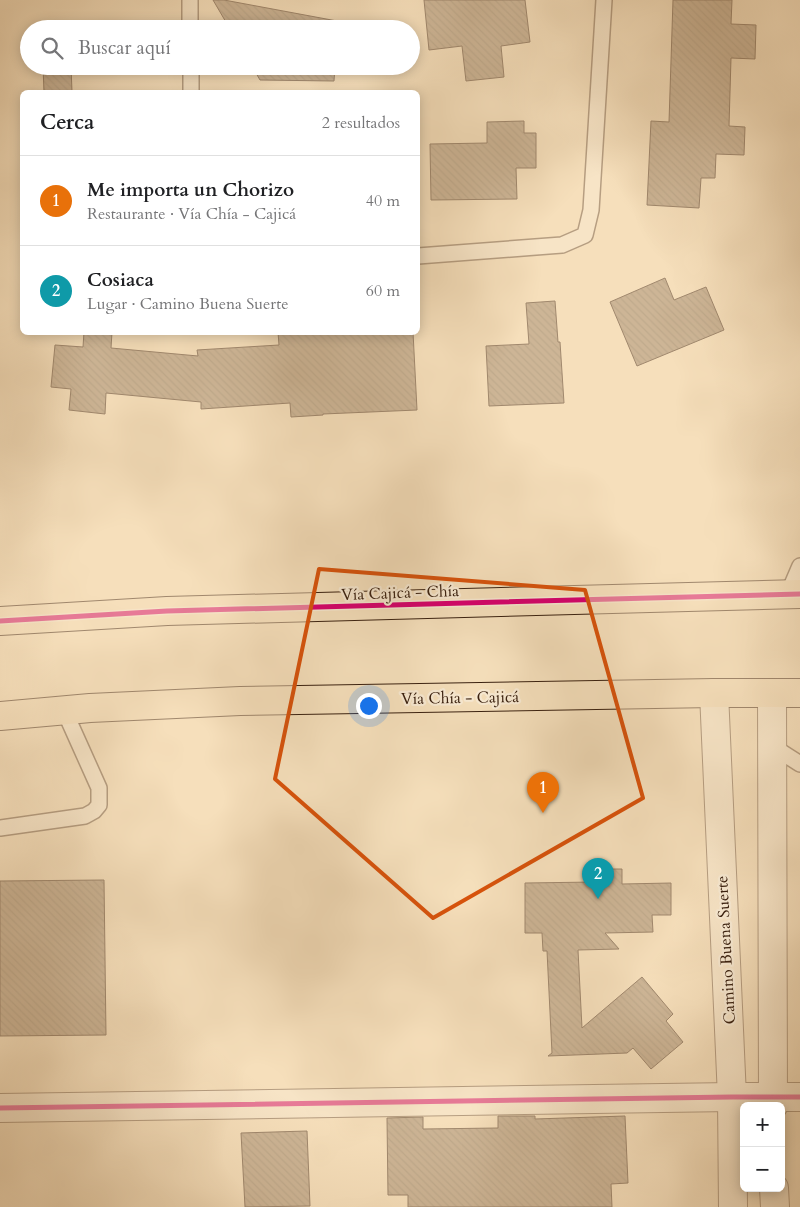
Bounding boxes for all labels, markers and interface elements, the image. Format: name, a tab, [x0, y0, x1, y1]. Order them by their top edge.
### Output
search box	[20, 20, 420, 75]
icon: search	[38, 34, 66, 62]
text: Buscar aquí	[78, 35, 171, 61]
text: Cerca	[40, 108, 94, 137]
text: 2 resultados	[322, 112, 400, 134]
text: Me importa un Chorizo	[87, 177, 294, 203]
text: 1	[52, 190, 60, 212]
text: 40 m	[366, 190, 400, 212]
text: Restaurante · Vía Chía - Cajicá	[87, 203, 296, 225]
text: Cosiaca	[87, 267, 154, 293]
text: 2	[52, 280, 60, 302]
text: 60 m	[366, 280, 400, 302]
text: Lugar · Camino Buena Suerte	[87, 293, 289, 315]
street label: Vía Cajicá - Chía	[341, 580, 459, 606]
street label: Vía Chía - Cajicá	[401, 686, 519, 710]
your location	[356, 693, 382, 719]
pin: 1	[527, 772, 559, 813]
pin: 2	[582, 858, 614, 899]
street label: Camino Buena Suerte	[711, 875, 741, 1025]
map controls	[740, 1102, 785, 1192]
button: +	[740, 1102, 785, 1147]
button: −	[740, 1147, 785, 1192]

